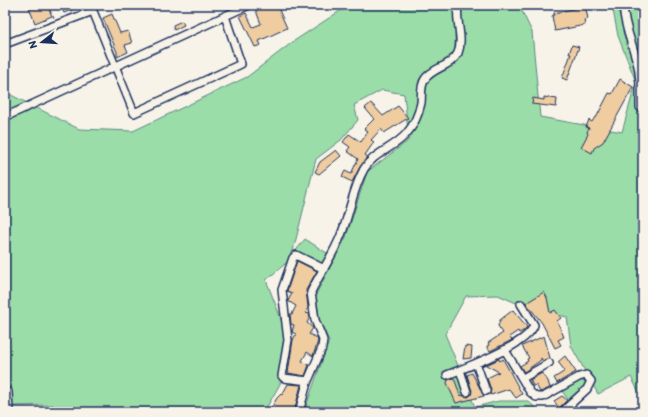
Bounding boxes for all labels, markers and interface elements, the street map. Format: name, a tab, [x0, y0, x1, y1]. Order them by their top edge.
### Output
north arrow	[22, 22, 62, 62]
text: N	[26, 39, 40, 50]

